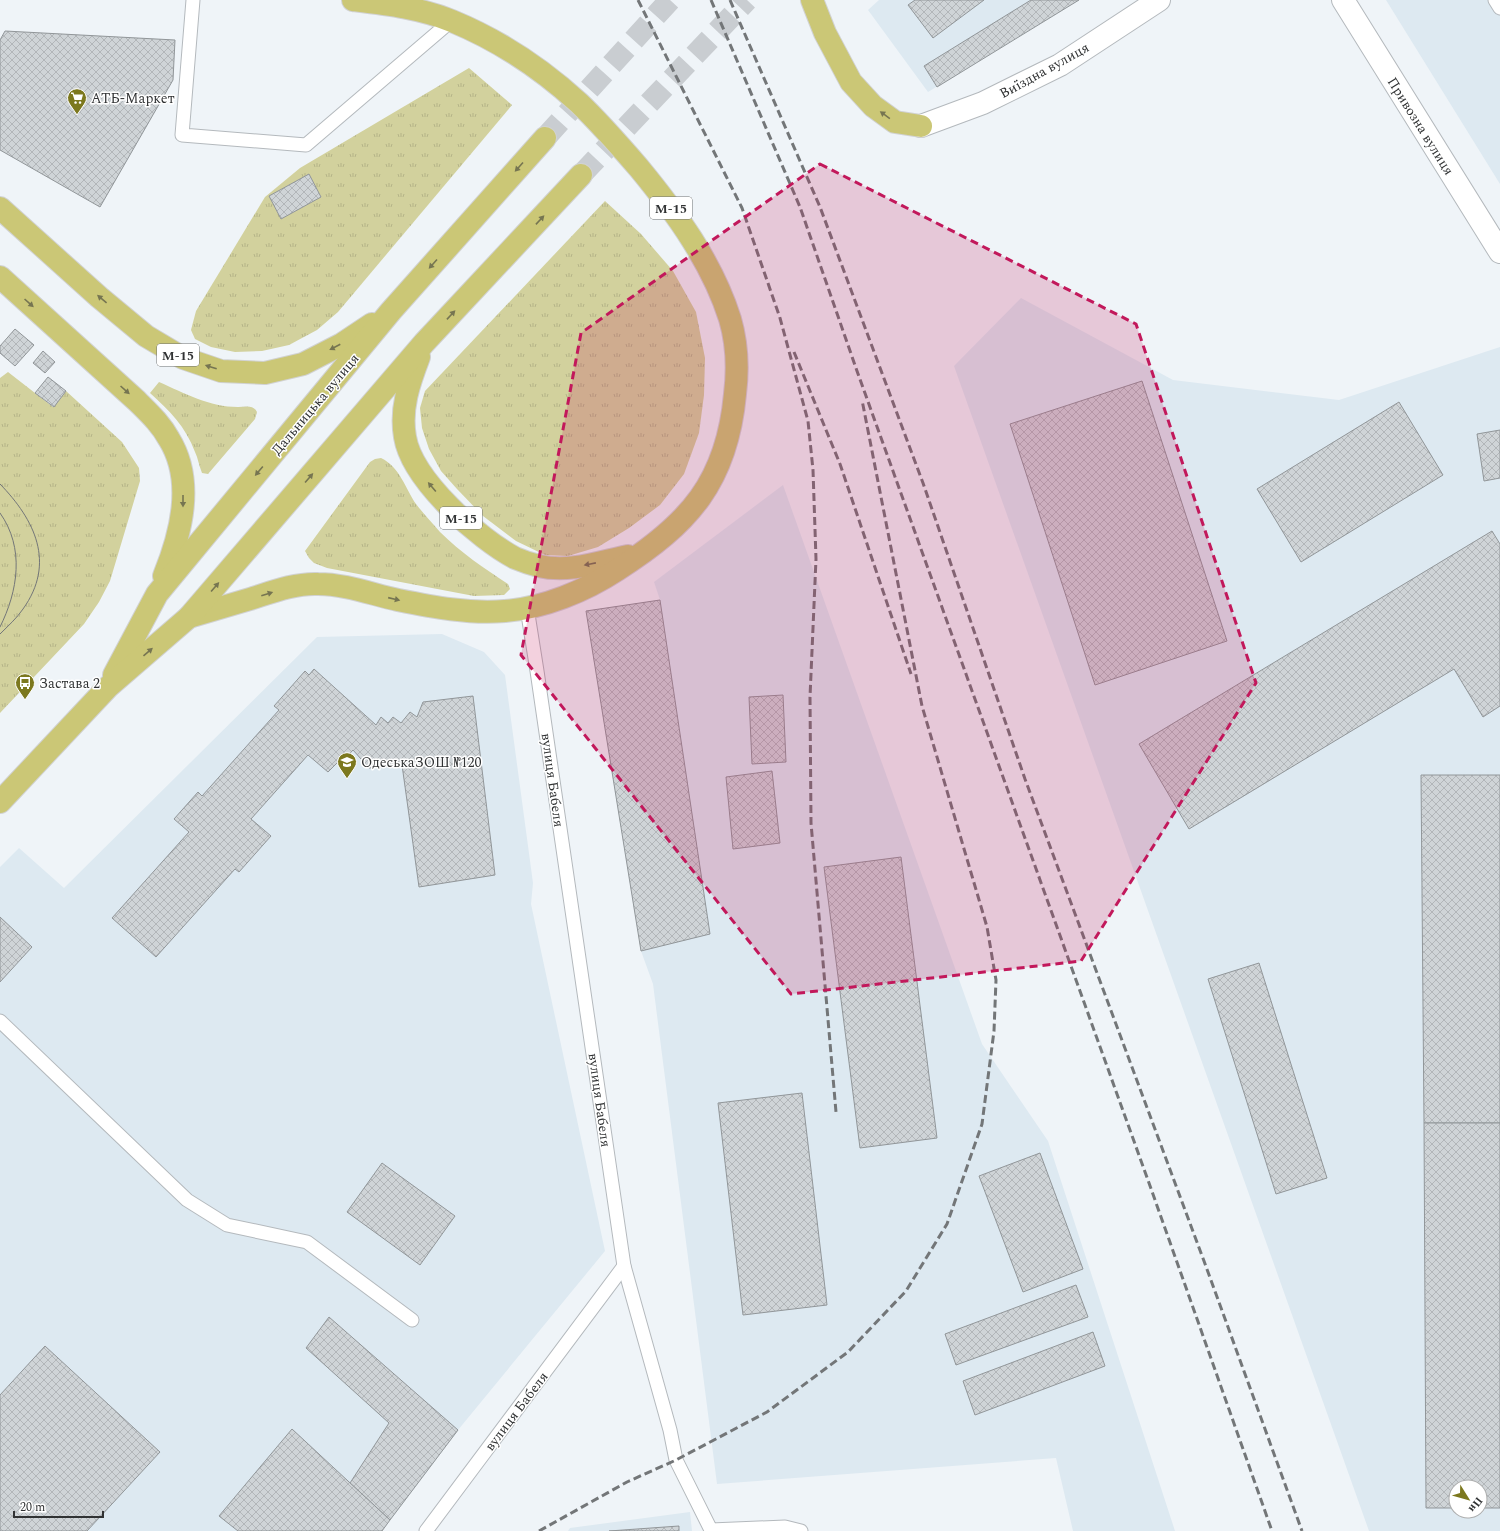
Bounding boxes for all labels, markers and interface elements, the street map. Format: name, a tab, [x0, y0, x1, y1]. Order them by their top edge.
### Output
street label: Виїздна вулиця	[995, 37, 1093, 104]
street label: Привозна вулиця	[1382, 73, 1459, 179]
supermarket icon: АТБ-Маркет	[66, 87, 88, 115]
place label: АТБ-Маркет	[91, 88, 175, 109]
one-way arrow	[880, 111, 890, 119]
one-way arrow	[514, 162, 524, 172]
road number: М-15	[650, 197, 692, 219]
one-way arrow	[535, 215, 544, 225]
one-way arrow	[428, 259, 437, 270]
one-way arrow	[96, 295, 107, 304]
one-way arrow	[24, 299, 34, 308]
one-way arrow	[446, 310, 456, 320]
road number: М-15	[157, 344, 199, 366]
one-way arrow	[329, 344, 341, 351]
street label: Дальницька вулиця	[267, 349, 364, 460]
one-way arrow	[204, 364, 216, 370]
one-way arrow	[120, 386, 131, 395]
one-way arrow	[255, 465, 264, 476]
one-way arrow	[304, 473, 313, 484]
one-way arrow	[428, 482, 437, 492]
one-way arrow	[180, 495, 186, 508]
road number: М-15	[440, 507, 482, 529]
one-way arrow	[583, 562, 596, 568]
one-way arrow	[210, 582, 219, 593]
one-way arrow	[261, 591, 273, 597]
one-way arrow	[388, 596, 400, 602]
one-way arrow	[143, 648, 153, 657]
bus stop icon: Застава 2	[14, 672, 36, 700]
place label: Застава 2	[39, 673, 100, 694]
street label: вулиця Бабеля	[536, 732, 569, 828]
school or university icon: ОдеськаЗОШ №120	[336, 751, 358, 779]
place label: ОдеськаЗОШ №120	[361, 752, 481, 773]
street label: вулиця Бабеля	[583, 1052, 616, 1148]
street label: вулиця Бабеля	[479, 1367, 553, 1455]
north arrow	[1448, 1479, 1488, 1519]
scale bar	[14, 1493, 103, 1519]
text: Пн	[1464, 1493, 1487, 1516]
text: 20 m	[20, 1498, 45, 1517]

